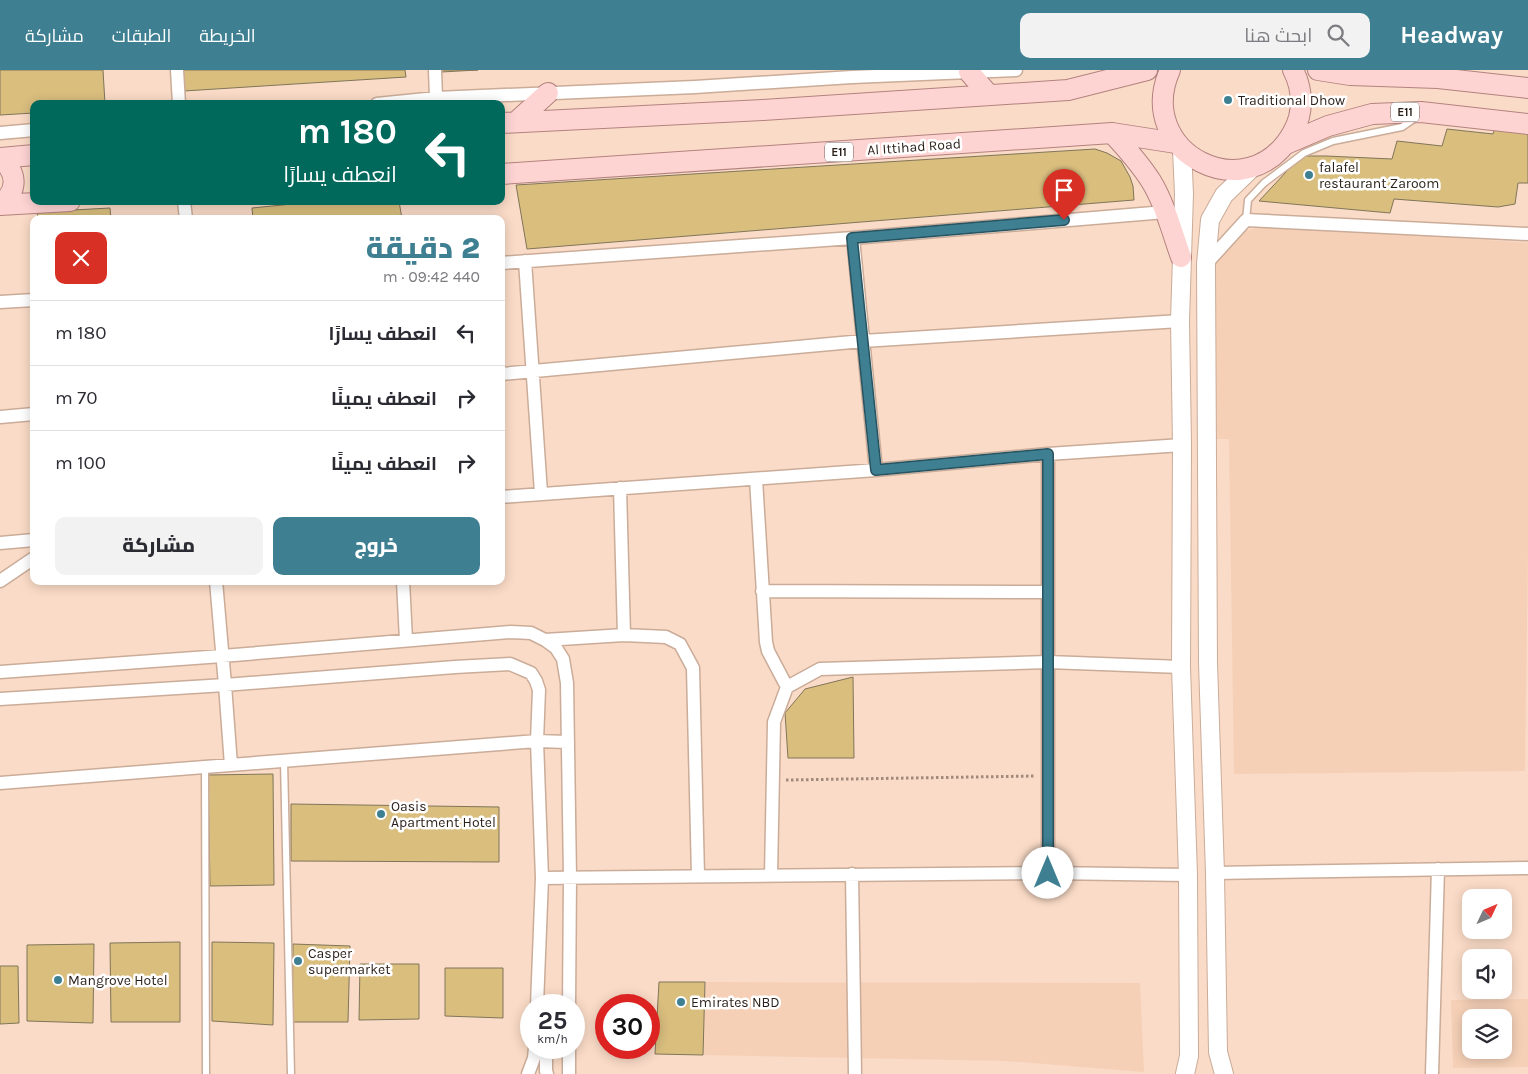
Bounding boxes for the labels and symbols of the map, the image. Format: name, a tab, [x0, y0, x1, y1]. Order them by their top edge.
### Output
place label: Traditional Dhow	[1238, 92, 1345, 109]
marker: Traditional Dhow	[1222, 94, 1234, 106]
road number: E11	[1391, 102, 1419, 122]
street label: Al Ittihad Road	[867, 135, 961, 159]
road number: E11	[825, 142, 853, 161]
place label: falafel restaurant Zaroom	[1319, 159, 1439, 192]
pin	[1043, 169, 1085, 220]
marker: falafel restaurant Zaroom	[1303, 169, 1315, 181]
place label: Oasis Apartment Hotel	[391, 798, 496, 831]
marker: Oasis Apartment Hotel	[375, 808, 387, 820]
position arrow	[1021, 846, 1073, 898]
north arrow	[1462, 889, 1512, 939]
place label: Casper supermarket	[308, 945, 390, 978]
marker: Casper supermarket	[292, 955, 304, 967]
place label: Mangrove Hotel	[68, 972, 168, 989]
marker: Mangrove Hotel	[52, 974, 64, 986]
speed limit sign: 30	[595, 994, 660, 1059]
place label: Emirates NBD	[691, 994, 780, 1011]
marker: Emirates NBD	[675, 996, 687, 1008]

